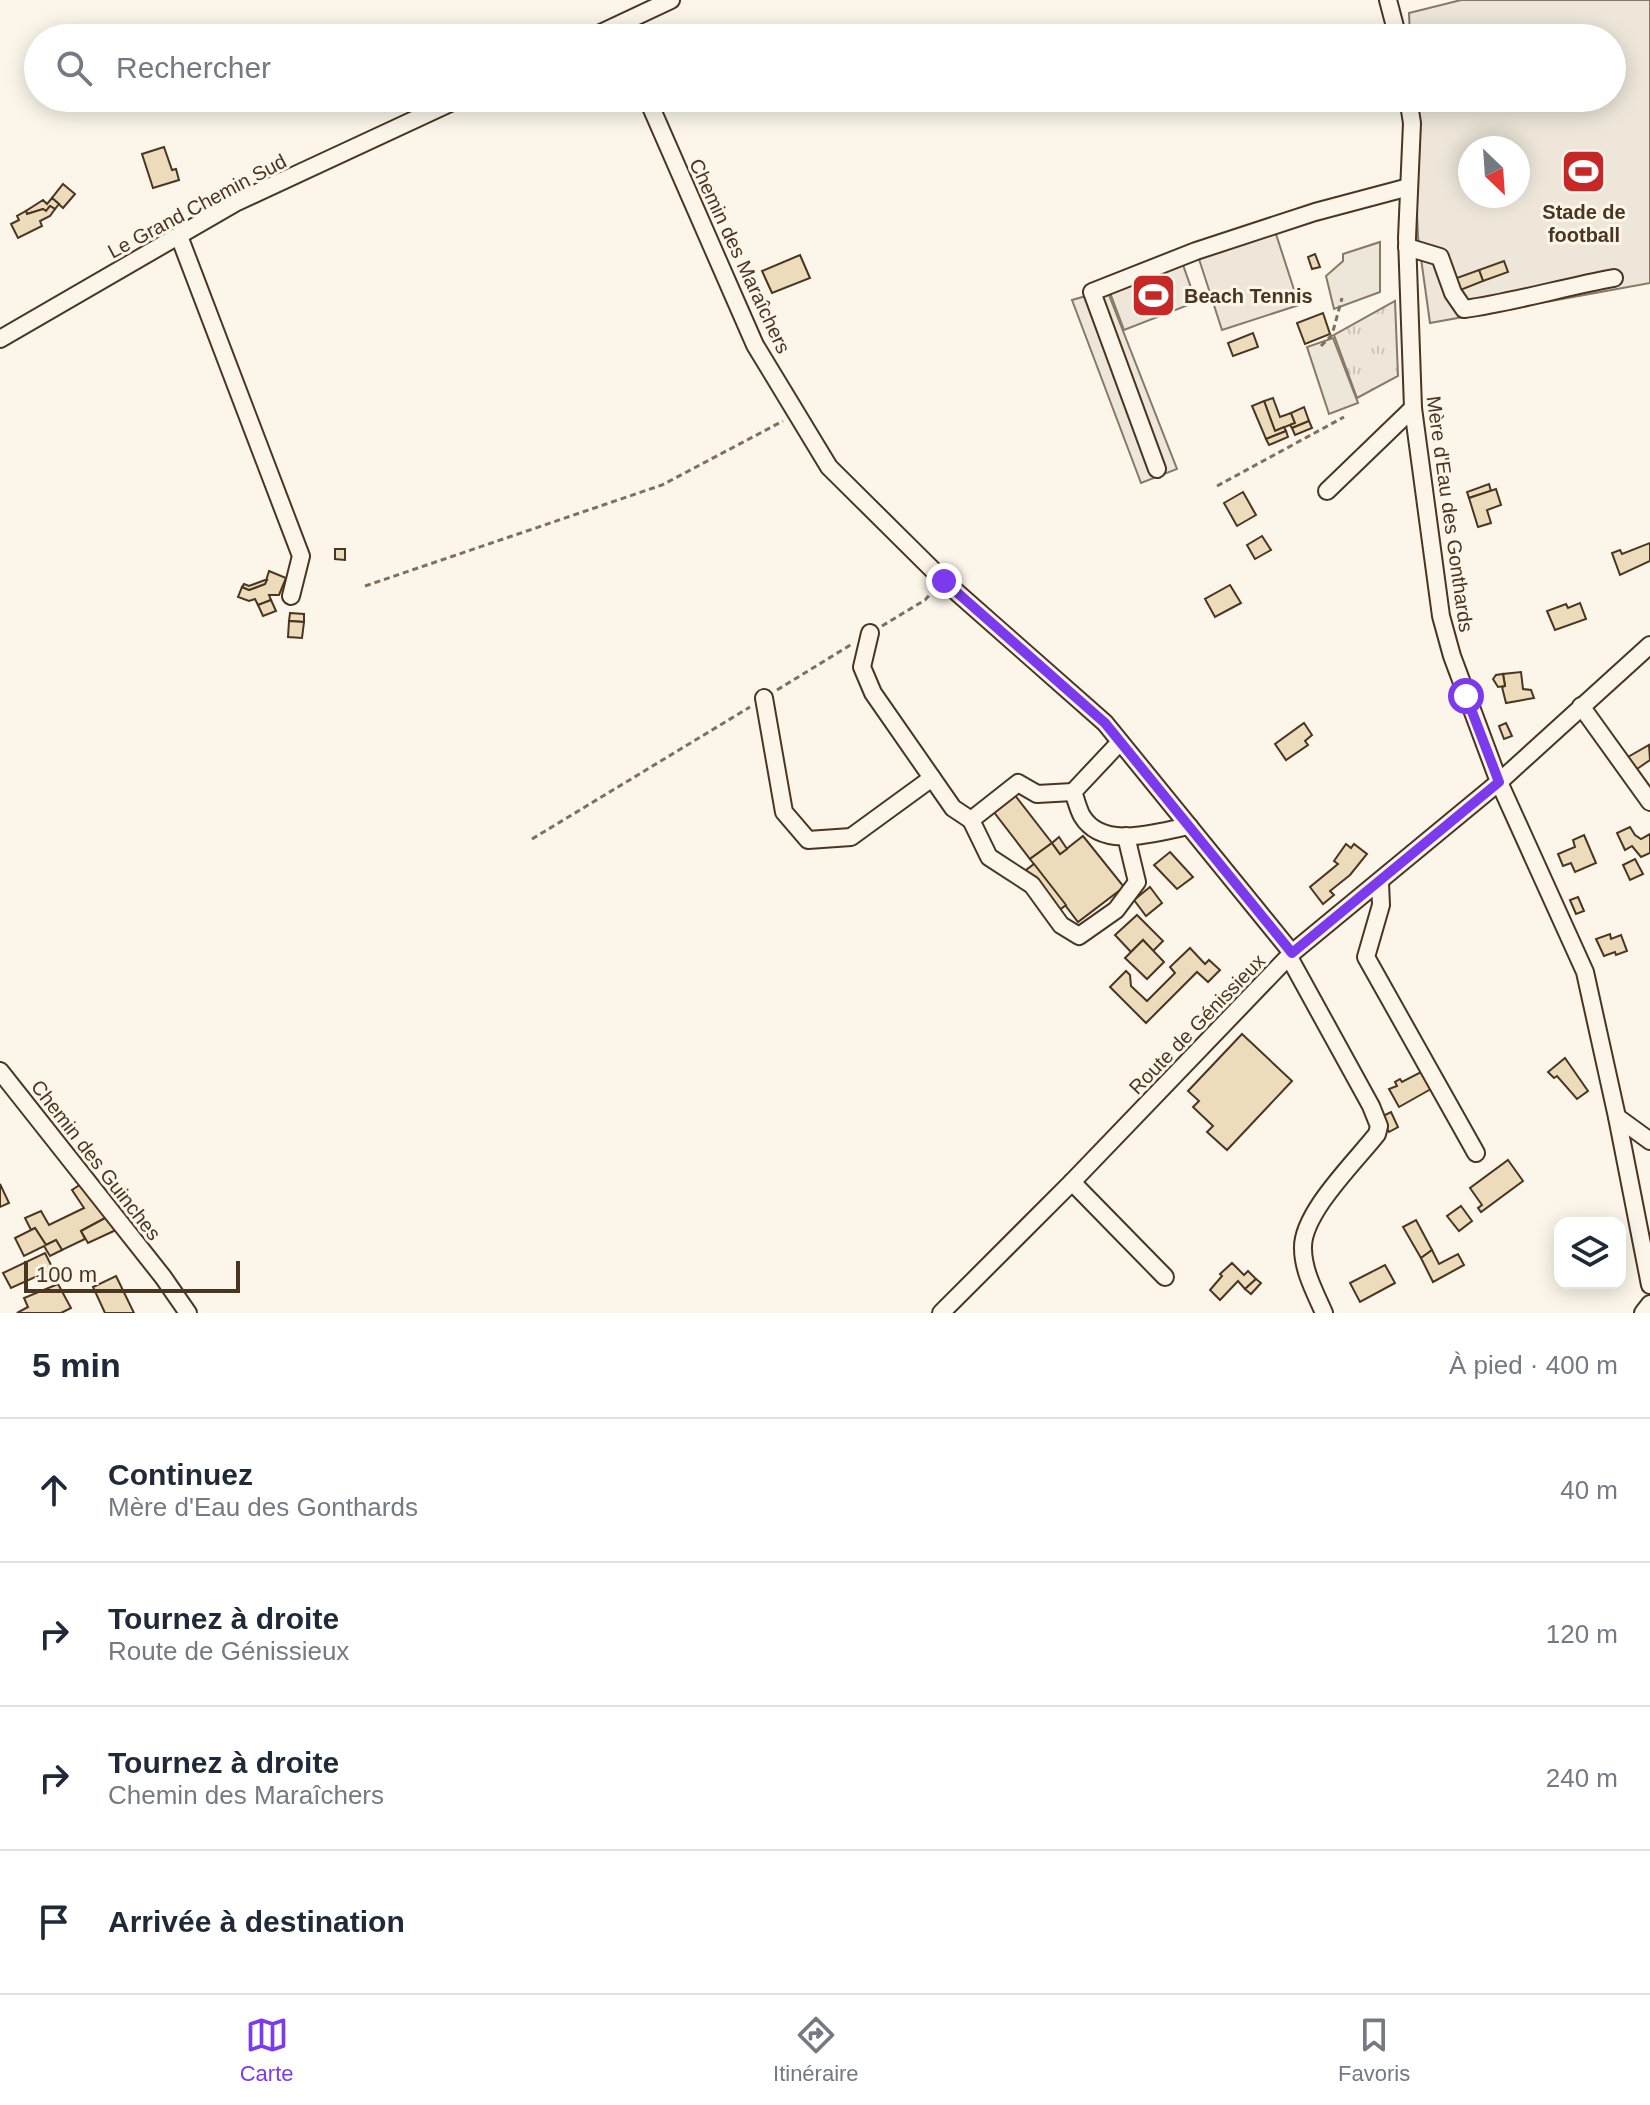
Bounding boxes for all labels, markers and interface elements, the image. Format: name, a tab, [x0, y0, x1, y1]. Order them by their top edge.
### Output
search box	[24, 24, 1626, 112]
icon: search	[52, 46, 96, 90]
text: Rechercher	[116, 51, 271, 84]
north arrow	[1458, 136, 1530, 208]
sports icon: Stade de football	[1560, 148, 1608, 196]
street label: Le Grand Chemin Sud	[104, 150, 290, 262]
street label: Chemin des Maraîchers	[685, 155, 795, 357]
place label: Stade de football	[1542, 201, 1626, 246]
sports icon: Beach Tennis	[1129, 272, 1177, 320]
place label: Beach Tennis	[1184, 285, 1313, 307]
street label: Mère d'Eau des Gonthards	[1423, 394, 1477, 634]
route end	[926, 563, 962, 599]
route start	[1448, 678, 1484, 714]
street label: Route de Génissieux	[1125, 950, 1269, 1098]
street label: Chemin des Guinches	[27, 1076, 165, 1244]
map controls	[1554, 1217, 1626, 1289]
button: layers	[1554, 1217, 1626, 1289]
scale bar	[24, 1257, 240, 1293]
text: 100 m	[36, 1262, 97, 1287]
text: 5 min	[32, 1346, 121, 1384]
text: À pied · 400 m	[1449, 1350, 1618, 1380]
text: Continuez	[108, 1458, 253, 1491]
icon: ahead	[32, 1468, 76, 1512]
text: 40 m	[1560, 1475, 1618, 1505]
text: Mère d'Eau des Gonthards	[108, 1492, 418, 1522]
text: Tournez à droite	[108, 1602, 339, 1635]
icon: right	[32, 1612, 76, 1656]
text: 120 m	[1546, 1619, 1618, 1649]
text: Route de Génissieux	[108, 1636, 349, 1666]
text: Tournez à droite	[108, 1746, 339, 1779]
icon: right	[32, 1756, 76, 1800]
text: 240 m	[1546, 1763, 1618, 1793]
text: Chemin des Maraîchers	[108, 1780, 384, 1810]
icon: arrive	[32, 1900, 76, 1944]
text: Arrivée à destination	[108, 1905, 405, 1938]
tab: Carte	[240, 2013, 294, 2087]
tab: Itinéraire	[773, 2013, 859, 2087]
tab: Favoris	[1338, 2013, 1410, 2087]

